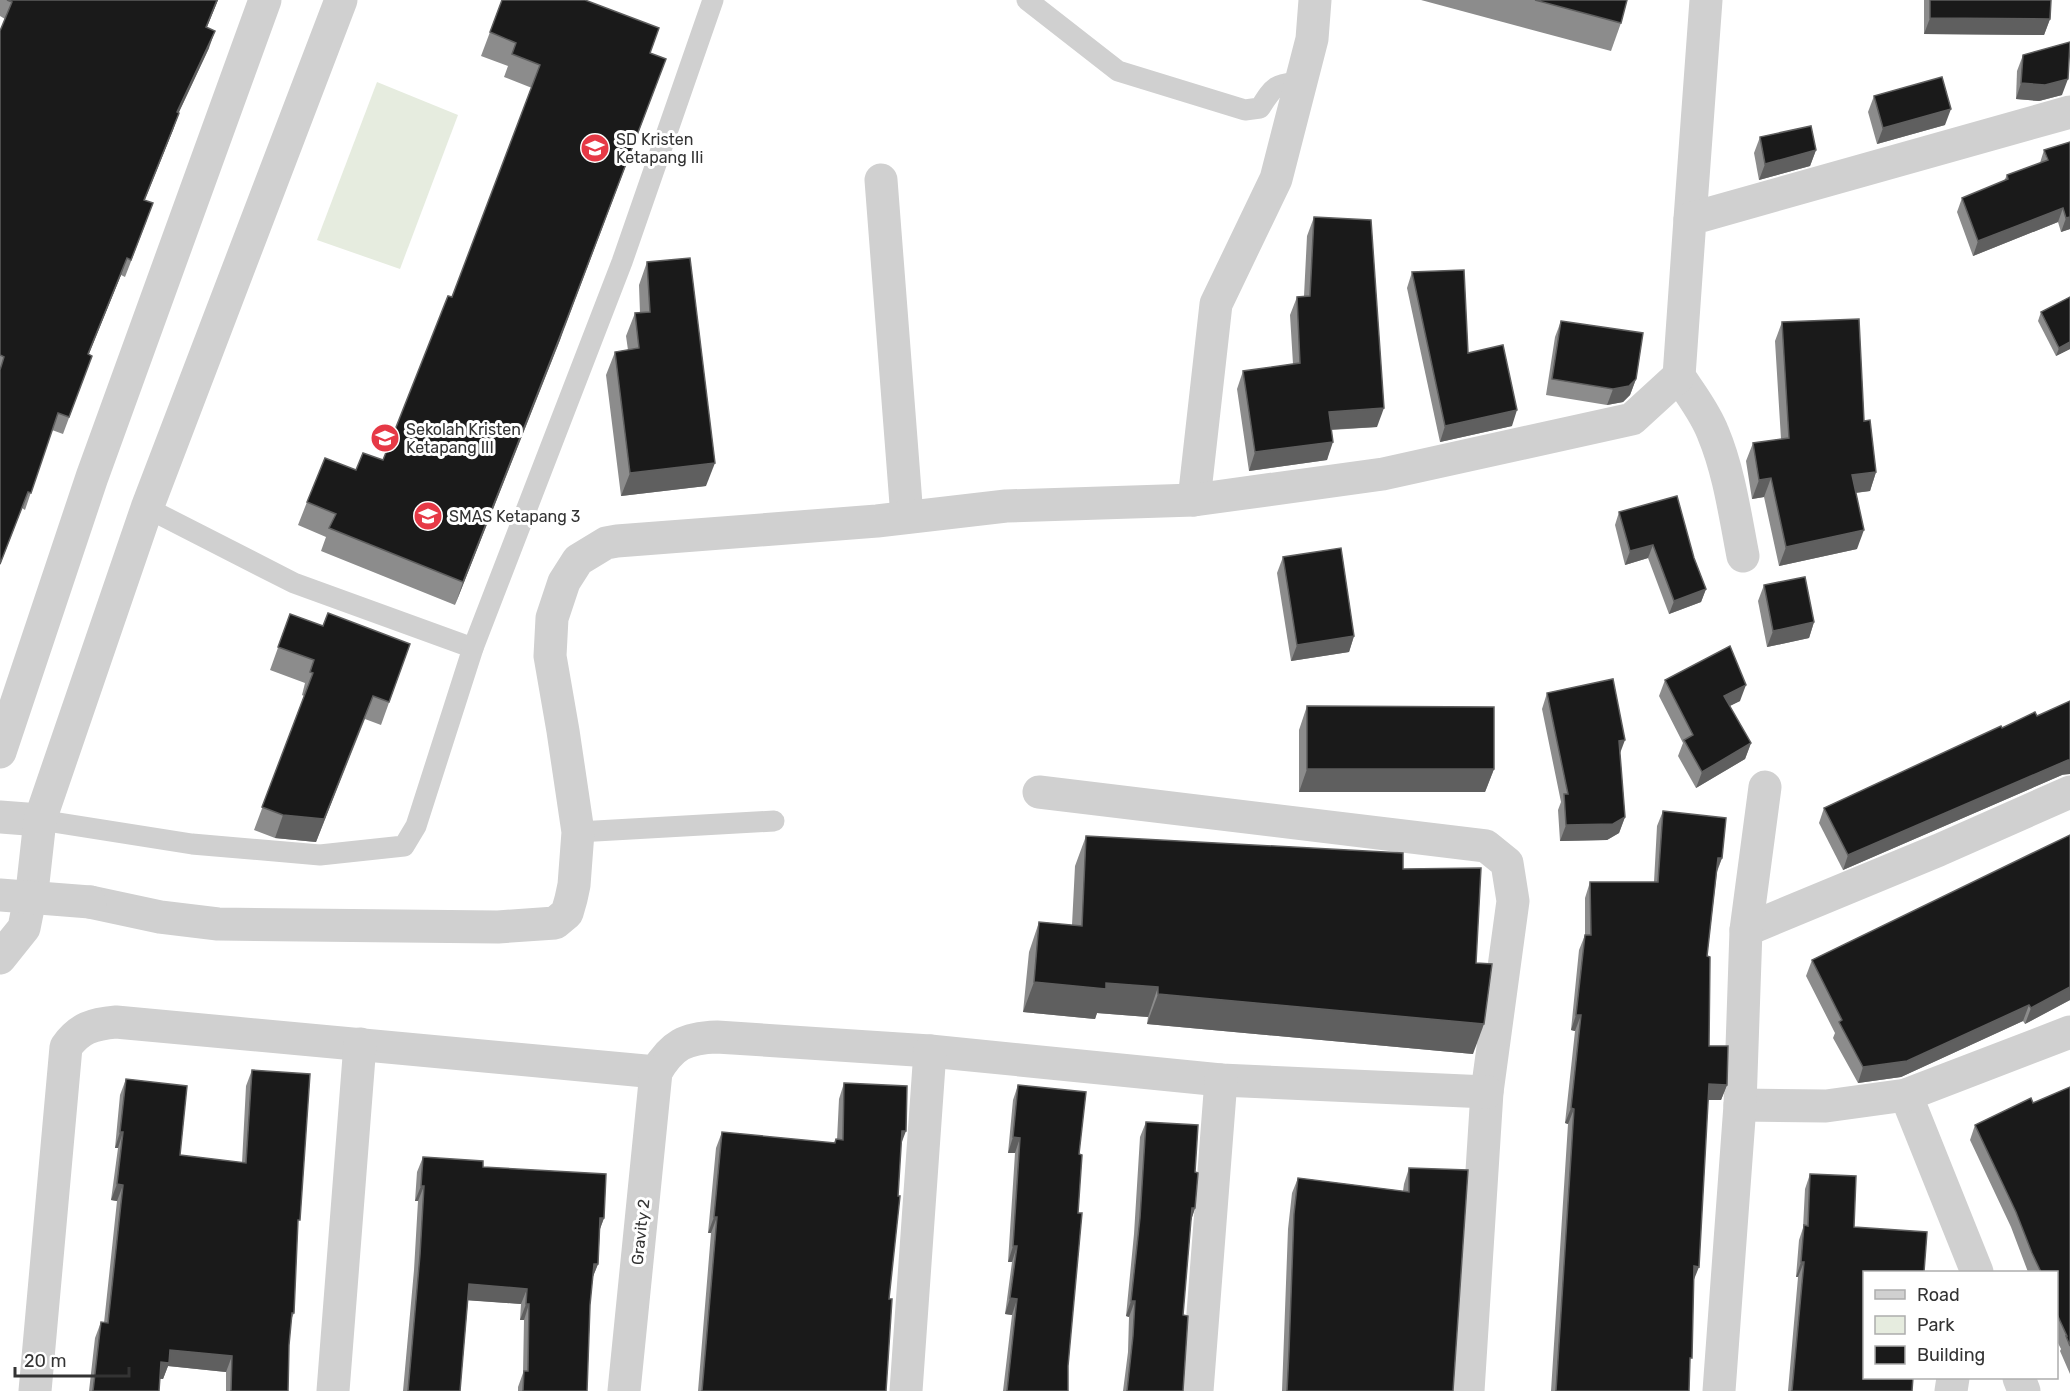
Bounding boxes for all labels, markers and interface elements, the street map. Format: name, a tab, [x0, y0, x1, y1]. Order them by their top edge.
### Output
place label: SD Kristen Ketapang IIi	[616, 130, 703, 167]
school or university icon: SD Kristen Ketapang IIi	[579, 132, 611, 164]
place label: Sekolah Kristen Ketapang III	[406, 420, 521, 457]
school or university icon: Sekolah Kristen Ketapang III	[369, 422, 401, 454]
school or university icon: SMAS Ketapang 3	[412, 500, 444, 532]
place label: SMAS Ketapang 3	[449, 507, 580, 526]
street label: Gravity 2	[628, 1198, 653, 1266]
legend	[1863, 1271, 2058, 1379]
text: Road	[1917, 1284, 1960, 1306]
text: Park	[1917, 1314, 1955, 1336]
scale bar	[15, 1340, 129, 1378]
text: Building	[1917, 1344, 1985, 1366]
text: 20 m	[24, 1350, 66, 1372]

